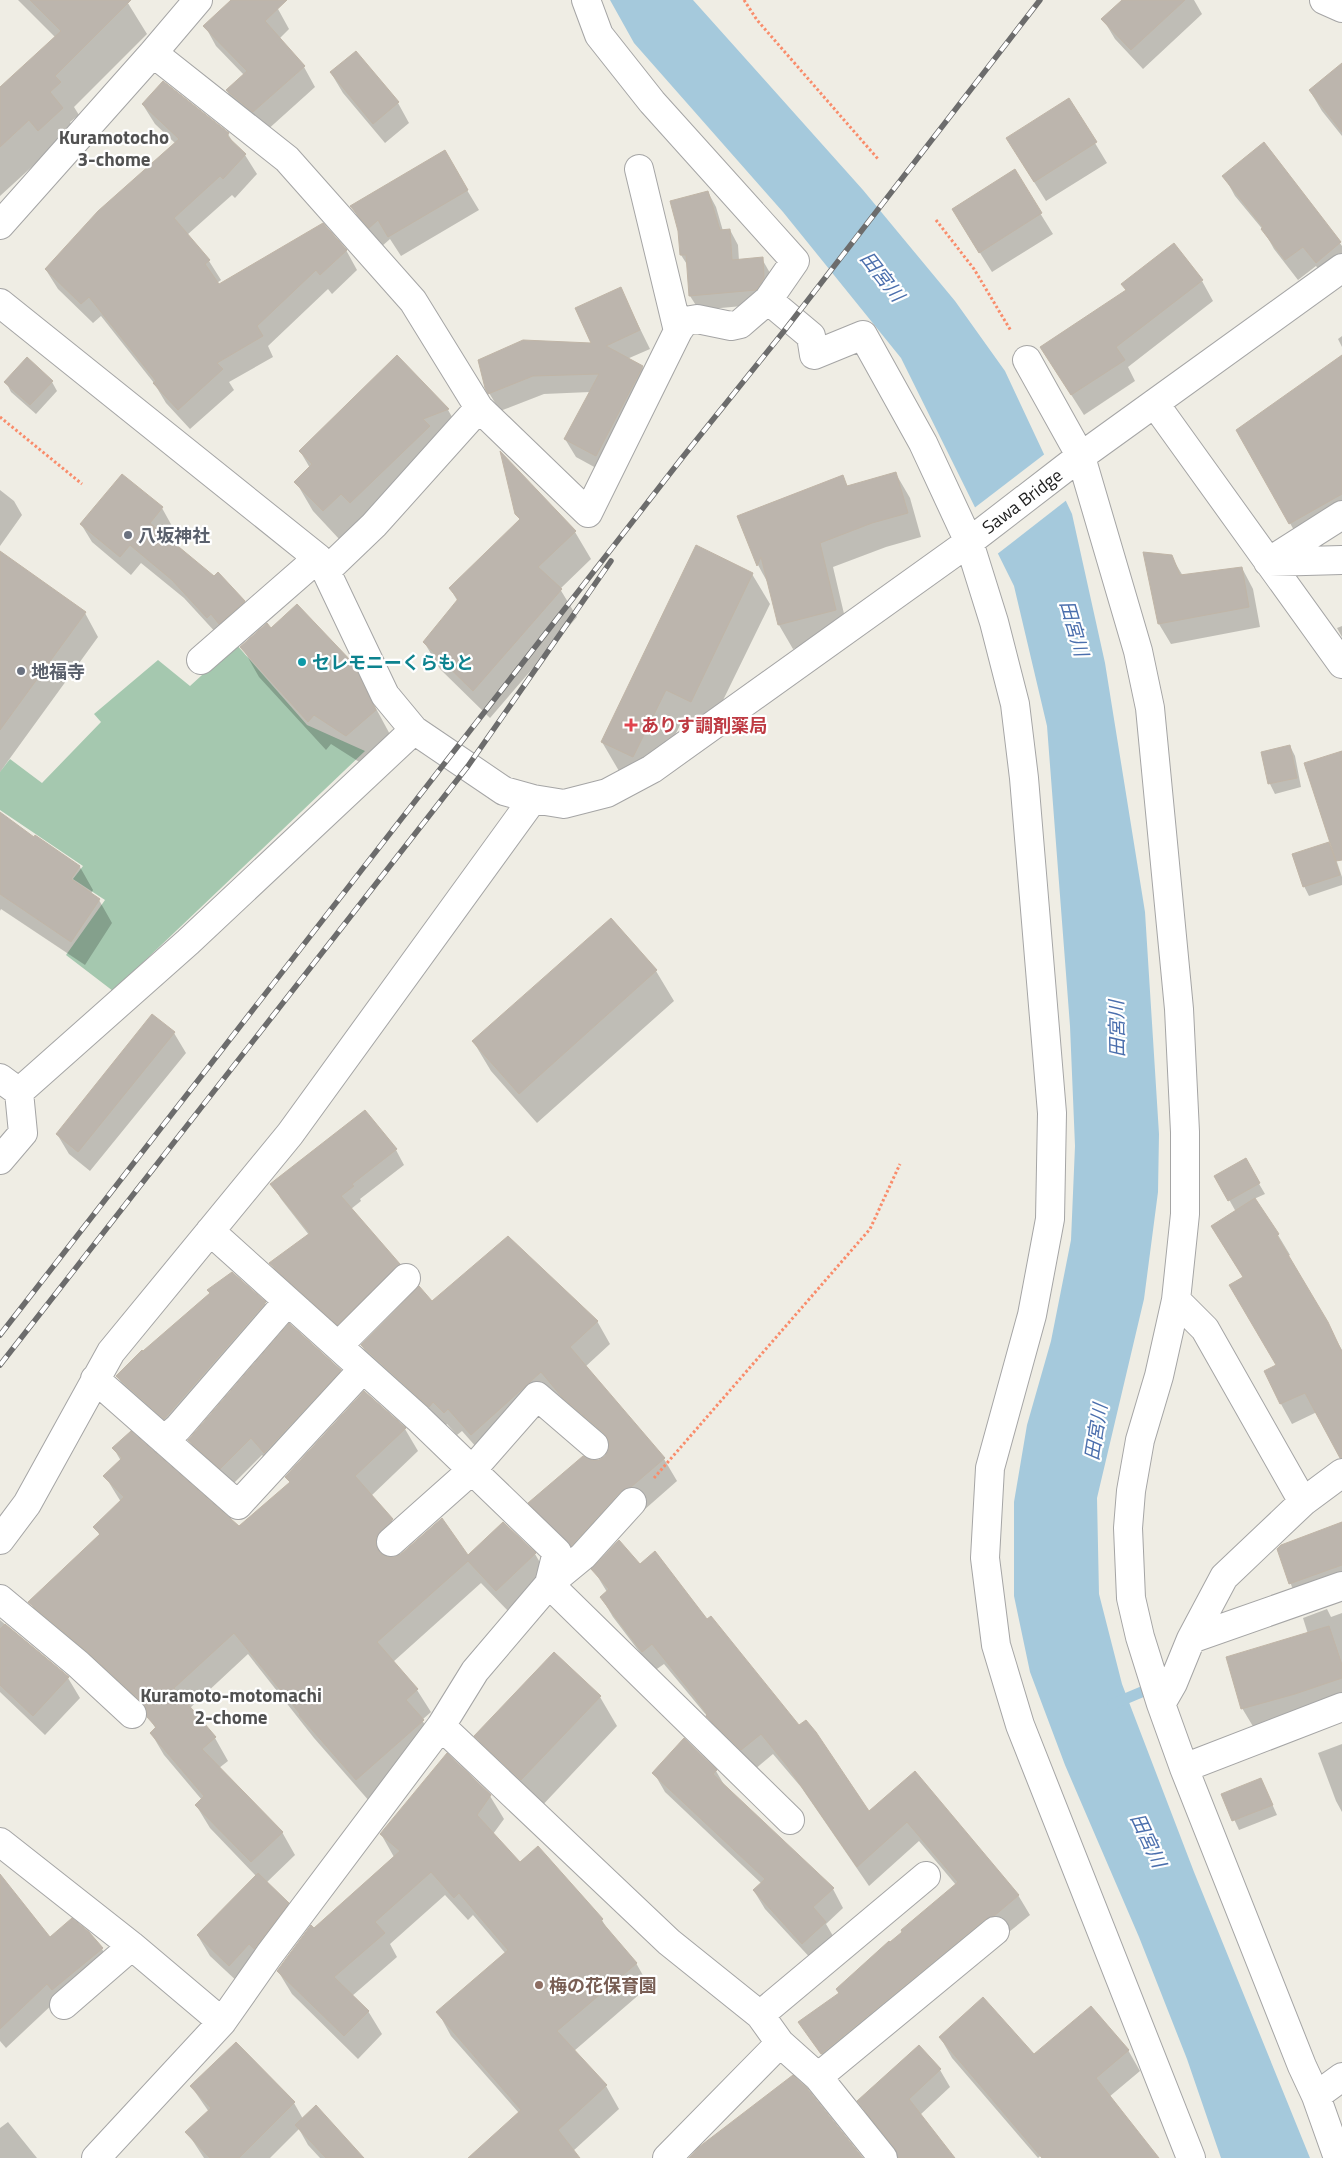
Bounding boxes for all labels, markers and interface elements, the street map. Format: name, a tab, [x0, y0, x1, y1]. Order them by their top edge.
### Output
district label: Kuramotocho 3-chome	[59, 122, 169, 173]
water label: 田宮川	[854, 245, 913, 309]
street label: Sawa Bridge	[976, 462, 1068, 540]
place label: 八坂神社	[138, 522, 210, 549]
marker: 八坂神社	[122, 529, 134, 541]
water label: 田宮川	[1053, 597, 1097, 661]
place label: セレモニーくらもと	[312, 649, 474, 676]
marker: セレモニーくらもと	[296, 656, 308, 668]
place label: 地福寺	[31, 658, 85, 685]
marker: 地福寺	[15, 665, 27, 677]
place label: ありす調剤薬局	[641, 712, 767, 739]
marker: ありす調剤薬局	[625, 719, 637, 731]
water label: 田宮川	[1101, 998, 1131, 1058]
water label: 田宮川	[1076, 1400, 1114, 1462]
district label: Kuramoto-motomachi 2-chome	[140, 1680, 322, 1731]
water label: 田宮川	[1124, 1808, 1175, 1874]
place label: 梅の花保育園	[549, 1972, 657, 1999]
marker: 梅の花保育園	[533, 1979, 545, 1991]

